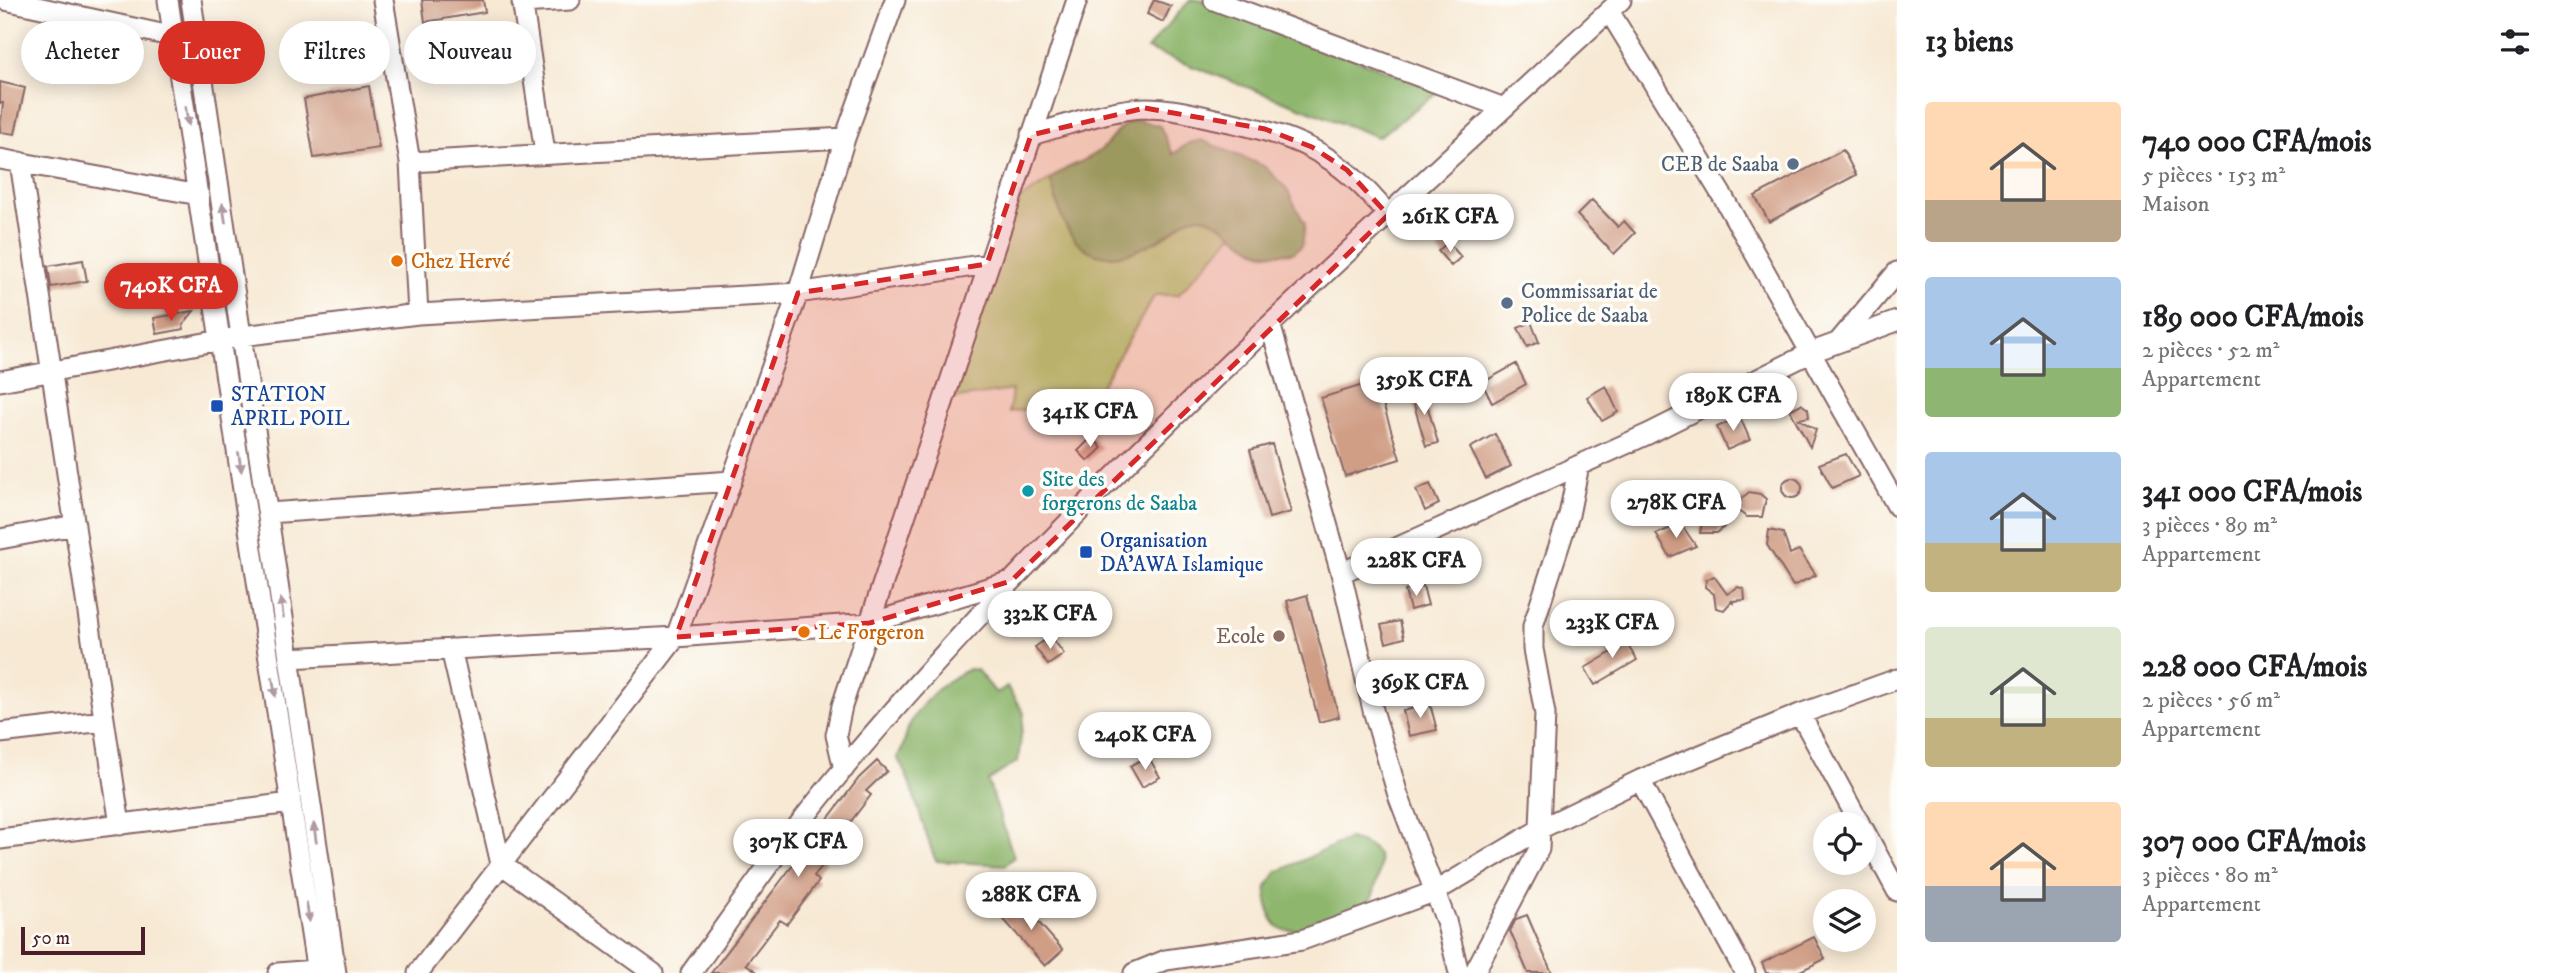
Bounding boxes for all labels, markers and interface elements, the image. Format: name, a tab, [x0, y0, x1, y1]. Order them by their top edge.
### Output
chip: Acheter	[21, 21, 144, 84]
chip: Louer	[158, 21, 265, 84]
chip: Filtres	[279, 21, 390, 84]
chip: Nouveau	[404, 21, 536, 84]
icon: filters	[2496, 23, 2534, 61]
text: 13 biens	[1925, 24, 2014, 61]
one-way arrow	[182, 105, 193, 127]
text: 740 000 CFA/mois	[2142, 124, 2372, 161]
icon: home	[1981, 130, 2065, 214]
place label: CEB de Saaba	[1661, 152, 1779, 178]
marker: CEB de Saaba	[1785, 156, 1801, 172]
text: 5 pièces · 153 m²	[2142, 161, 2285, 190]
text: Maison	[2142, 190, 2210, 219]
pin: 261K CFA	[1378, 194, 1522, 254]
one-way arrow	[218, 202, 229, 224]
text: 261K CFA	[1402, 202, 1498, 231]
place label: Chez Hervé	[411, 249, 511, 275]
marker: Chez Hervé	[389, 253, 405, 269]
pin: 740K CFA	[99, 264, 243, 323]
text: 740K CFA	[120, 271, 222, 300]
place label: Commissariat de Police de Saaba	[1521, 279, 1658, 329]
marker: Commissariat de Police de Saaba	[1499, 295, 1515, 311]
text: 189 000 CFA/mois	[2142, 299, 2364, 336]
icon: home	[1981, 305, 2065, 389]
text: 2 pièces · 52 m²	[2142, 336, 2279, 365]
pin: 359K CFA	[1352, 358, 1496, 417]
text: 359K CFA	[1376, 365, 1472, 394]
text: Appartement	[2142, 365, 2261, 394]
pin: 189K CFA	[1661, 374, 1805, 433]
text: 189K CFA	[1685, 381, 1781, 410]
place label: STATION APRIL POIL	[231, 382, 349, 432]
pin: 341K CFA	[1018, 390, 1162, 449]
text: 341K CFA	[1043, 397, 1137, 426]
marker: STATION APRIL POIL	[209, 398, 225, 414]
one-way arrow	[235, 451, 246, 473]
place label: Site des forgerons de Saaba	[1042, 467, 1197, 517]
text: 341 000 CFA/mois	[2142, 474, 2362, 511]
pin: 278K CFA	[1604, 480, 1748, 540]
icon: home	[1981, 480, 2065, 564]
marker: Site des forgerons de Saaba	[1020, 483, 1036, 499]
text: 278K CFA	[1627, 488, 1725, 517]
text: 3 pièces · 89 m²	[2142, 511, 2277, 540]
place label: Organisation DA'AWA Islamique	[1100, 528, 1264, 578]
pin: 228K CFA	[1344, 538, 1488, 598]
text: Appartement	[2142, 540, 2261, 569]
marker: Organisation DA'AWA Islamique	[1078, 544, 1094, 560]
text: 228K CFA	[1367, 546, 1465, 575]
pin: 332K CFA	[978, 592, 1122, 651]
one-way arrow	[276, 597, 287, 619]
text: 332K CFA	[1004, 599, 1096, 628]
pin: 233K CFA	[1540, 600, 1684, 660]
text: 233K CFA	[1566, 608, 1658, 637]
place label: Le Forgeron	[818, 620, 924, 646]
marker: Le Forgeron	[796, 624, 812, 640]
place label: Ecole	[1216, 624, 1265, 650]
marker: Ecole	[1271, 628, 1287, 644]
text: 228 000 CFA/mois	[2142, 649, 2367, 686]
icon: home	[1981, 655, 2065, 739]
pin: 369K CFA	[1348, 660, 1492, 720]
text: 369K CFA	[1372, 668, 1468, 697]
one-way arrow	[269, 676, 280, 698]
text: 2 pièces · 56 m²	[2142, 686, 2280, 715]
pin: 240K CFA	[1073, 712, 1217, 772]
text: Appartement	[2142, 715, 2261, 744]
text: 240K CFA	[1094, 720, 1196, 749]
map controls	[1813, 812, 1876, 952]
button: locate	[1813, 812, 1876, 875]
pin: 307K CFA	[726, 820, 870, 879]
one-way arrow	[309, 822, 320, 844]
text: 307 000 CFA/mois	[2142, 824, 2366, 861]
text: 307K CFA	[749, 827, 847, 856]
icon: home	[1981, 830, 2065, 914]
text: 3 pièces · 80 m²	[2142, 861, 2278, 890]
pin: 288K CFA	[959, 872, 1103, 932]
text: 288K CFA	[982, 880, 1080, 909]
button: layers	[1813, 889, 1876, 952]
text: Appartement	[2142, 890, 2261, 919]
one-way arrow	[303, 901, 314, 923]
scale bar	[21, 924, 145, 956]
text: 50 m	[32, 927, 70, 950]

